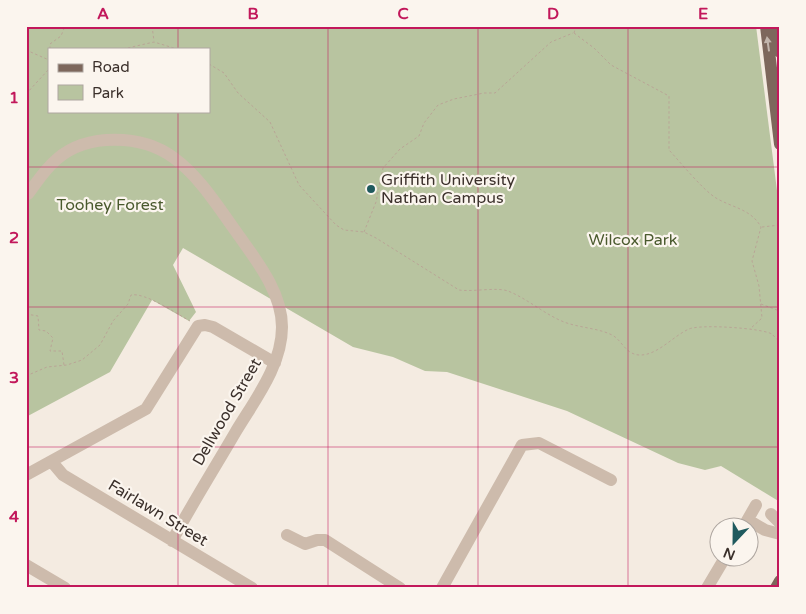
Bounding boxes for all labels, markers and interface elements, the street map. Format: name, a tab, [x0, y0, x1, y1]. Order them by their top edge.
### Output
text: A	[97, 4, 109, 24]
text: B	[247, 4, 259, 24]
text: C	[397, 4, 409, 24]
text: D	[547, 4, 559, 24]
text: E	[698, 4, 708, 24]
one-way arrow	[764, 36, 772, 52]
legend	[48, 48, 210, 112]
text: Road	[92, 58, 130, 76]
text: Park	[92, 84, 124, 102]
text: 1	[9, 88, 19, 108]
place label: Griffith University Nathan Campus	[381, 170, 516, 208]
marker: Griffith University Nathan Campus	[365, 183, 377, 195]
park label: Toohey Forest	[56, 195, 164, 215]
text: 2	[9, 228, 19, 248]
park label: Wilcox Park	[589, 230, 678, 250]
street label: Dellwood Street	[188, 355, 266, 469]
text: 3	[9, 368, 19, 388]
street label: Fairlawn Street	[105, 475, 211, 551]
text: 4	[9, 507, 19, 527]
north arrow	[708, 516, 758, 566]
text: N	[721, 544, 738, 564]

